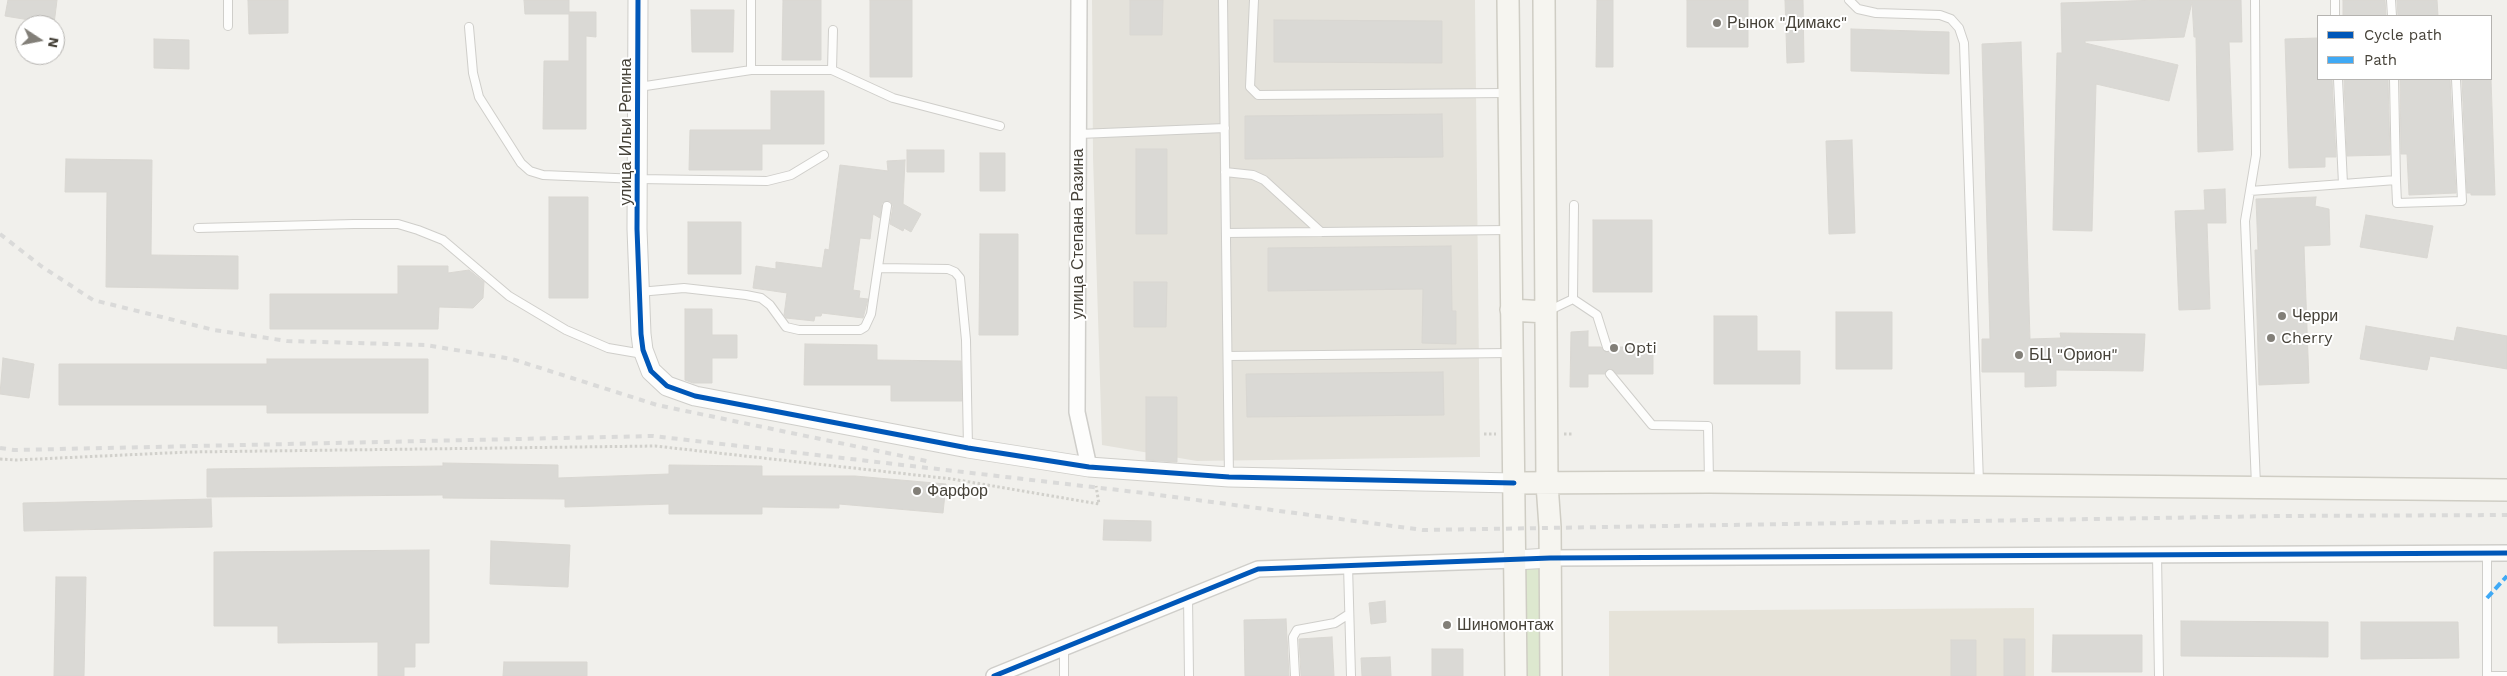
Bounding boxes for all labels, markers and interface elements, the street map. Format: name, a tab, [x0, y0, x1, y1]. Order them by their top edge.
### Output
place label: Рынок "Димакс"	[1727, 13, 1847, 33]
north arrow	[15, 15, 65, 65]
legend	[2317, 15, 2492, 80]
marker: Рынок "Димакс"	[1711, 17, 1723, 29]
text: Cycle path	[2364, 26, 2442, 44]
text: N	[45, 36, 63, 49]
text: Path	[2364, 51, 2397, 69]
street label: улица Ильи Репина	[616, 58, 636, 206]
street label: улица Степана Разина	[1068, 149, 1088, 319]
place label: Черри	[2292, 306, 2338, 326]
marker: Черри	[2276, 310, 2288, 322]
place label: Cherry	[2281, 328, 2332, 348]
marker: Cherry	[2265, 332, 2277, 344]
place label: Opti	[1624, 338, 1657, 358]
marker: Opti	[1608, 342, 1620, 354]
place label: БЦ "Орион"	[2029, 345, 2118, 365]
marker: БЦ "Орион"	[2013, 349, 2025, 361]
place label: Фарфор	[927, 481, 988, 501]
marker: Фарфор	[911, 485, 923, 497]
place label: Шиномонтаж	[1457, 615, 1554, 635]
marker: Шиномонтаж	[1441, 619, 1453, 631]

